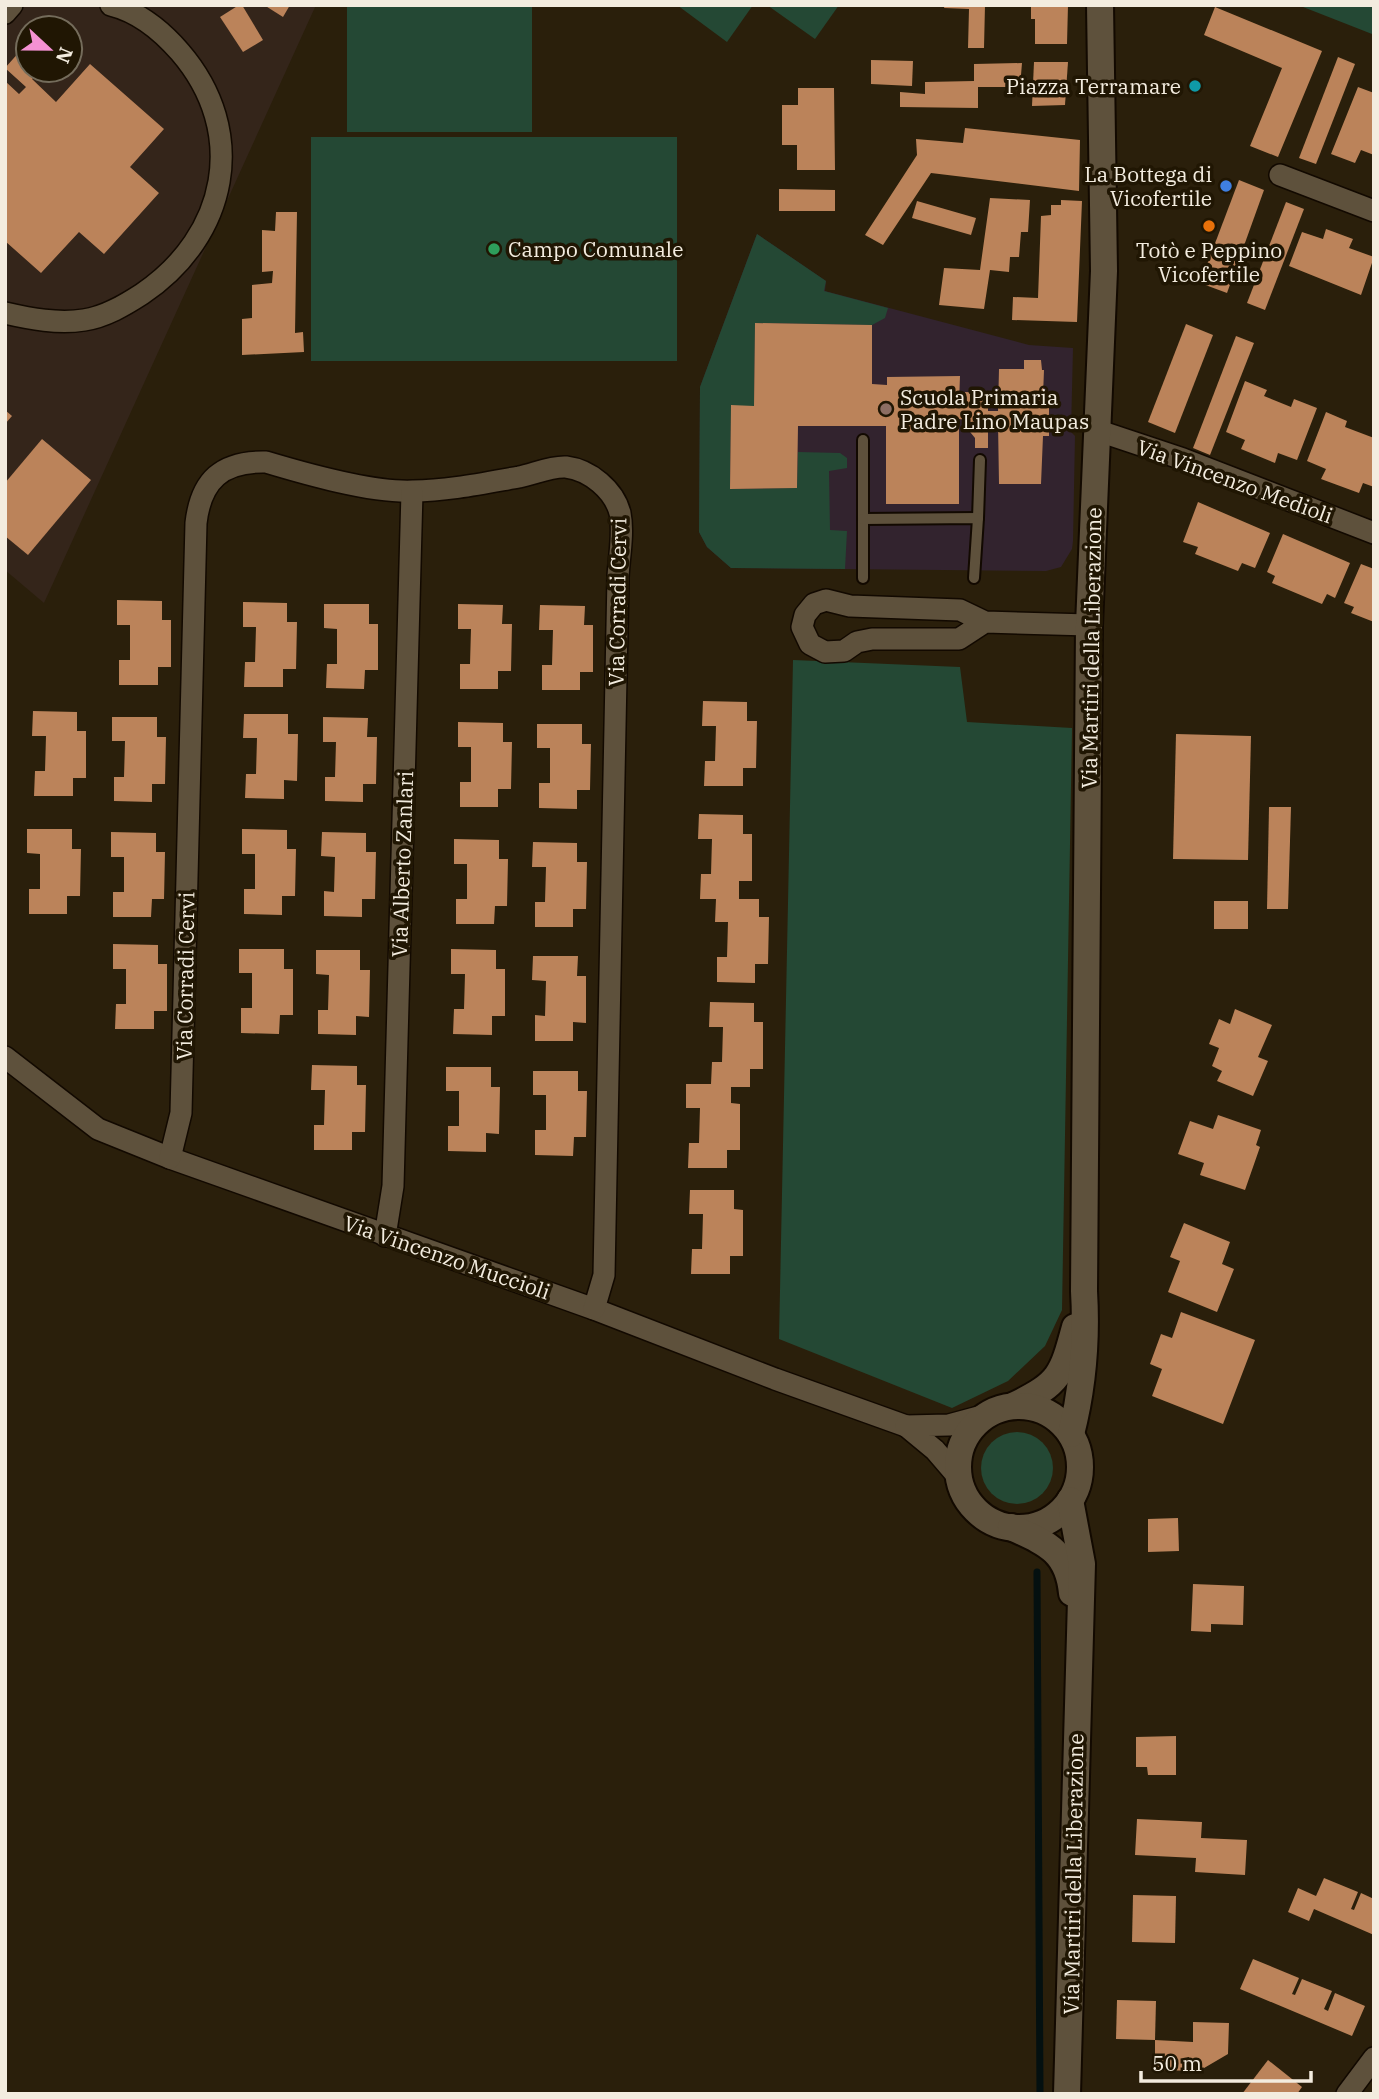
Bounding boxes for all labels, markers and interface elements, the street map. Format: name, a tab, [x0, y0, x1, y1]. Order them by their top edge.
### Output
north arrow	[14, 14, 84, 84]
text: N	[51, 44, 79, 67]
place label: Piazza Terramare	[1006, 72, 1181, 100]
marker: Piazza Terramare	[1187, 78, 1203, 94]
place label: La Bottega di Vicofertile	[1084, 160, 1212, 212]
marker: La Bottega di Vicofertile	[1218, 178, 1234, 194]
marker: Totò e Peppino Vicofertile	[1201, 218, 1217, 234]
place label: Campo Comunale	[508, 235, 683, 263]
place label: Totò e Peppino Vicofertile	[1136, 236, 1282, 288]
marker: Campo Comunale	[486, 241, 502, 257]
place label: Scuola Primaria Padre Lino Maupas	[900, 383, 1089, 435]
marker: Scuola Primaria Padre Lino Maupas	[878, 401, 894, 417]
street label: Via Vincenzo Medioli	[1133, 433, 1337, 529]
street label: Via Martiri della Liberazione	[1075, 507, 1107, 789]
street label: Via Corradi Cervi	[602, 518, 632, 686]
street label: Via Alberto Zanlari	[385, 770, 419, 958]
street label: Via Corradi Cervi	[170, 892, 200, 1060]
street label: Via Vincenzo Muccioli	[340, 1208, 554, 1306]
street label: Via Martiri della Liberazione	[1057, 1733, 1089, 2015]
scale bar	[1141, 2039, 1311, 2084]
text: 50 m	[1152, 2049, 1202, 2077]

